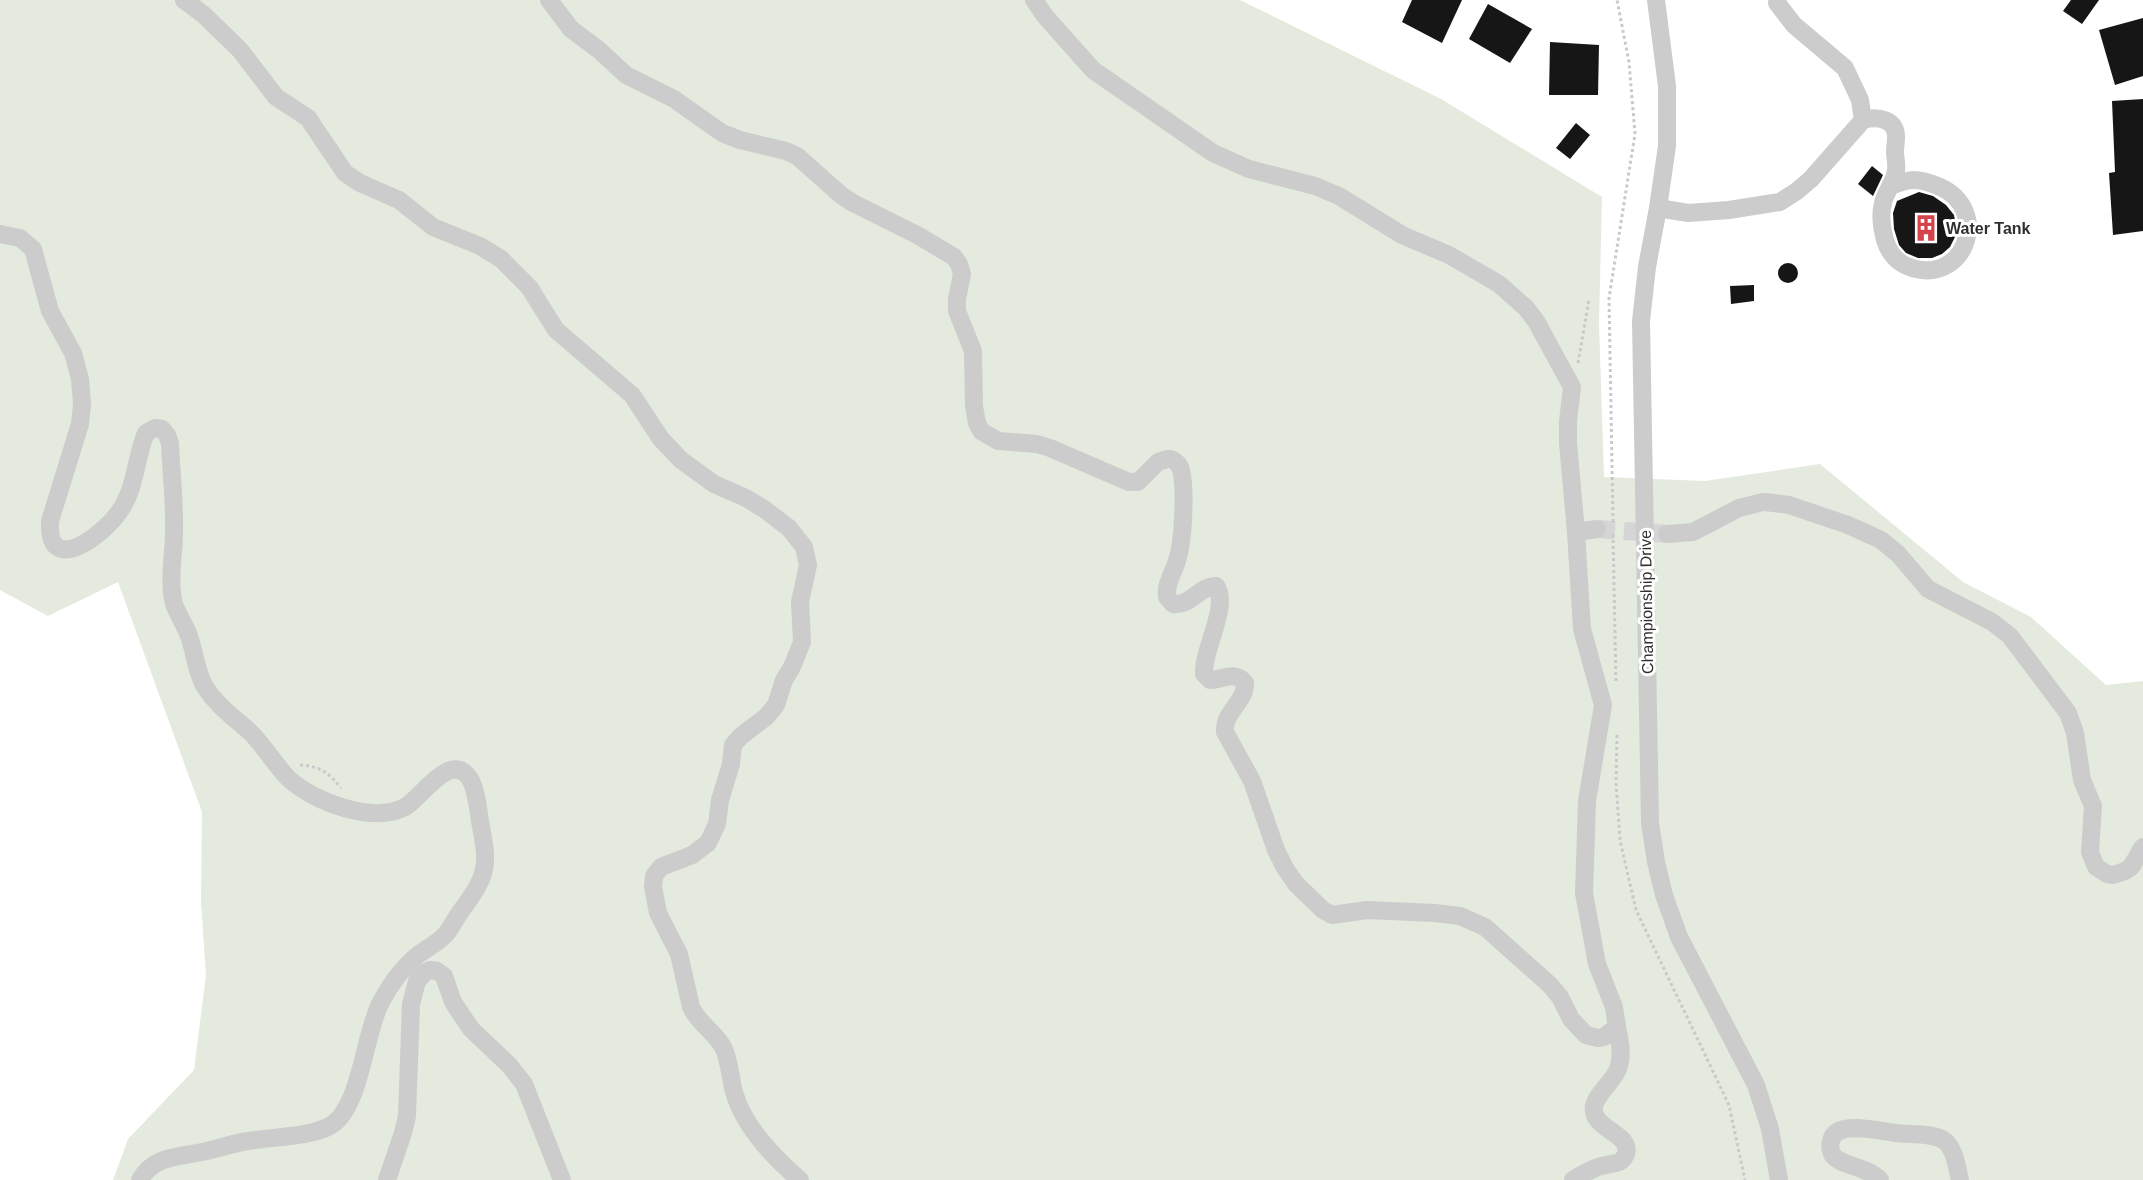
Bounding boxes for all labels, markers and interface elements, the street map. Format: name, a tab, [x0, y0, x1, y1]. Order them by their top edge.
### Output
building icon: Water Tank	[1911, 213, 1941, 243]
place label: Water Tank	[1946, 220, 2031, 237]
street label: Championship Drive	[1637, 530, 1656, 674]

